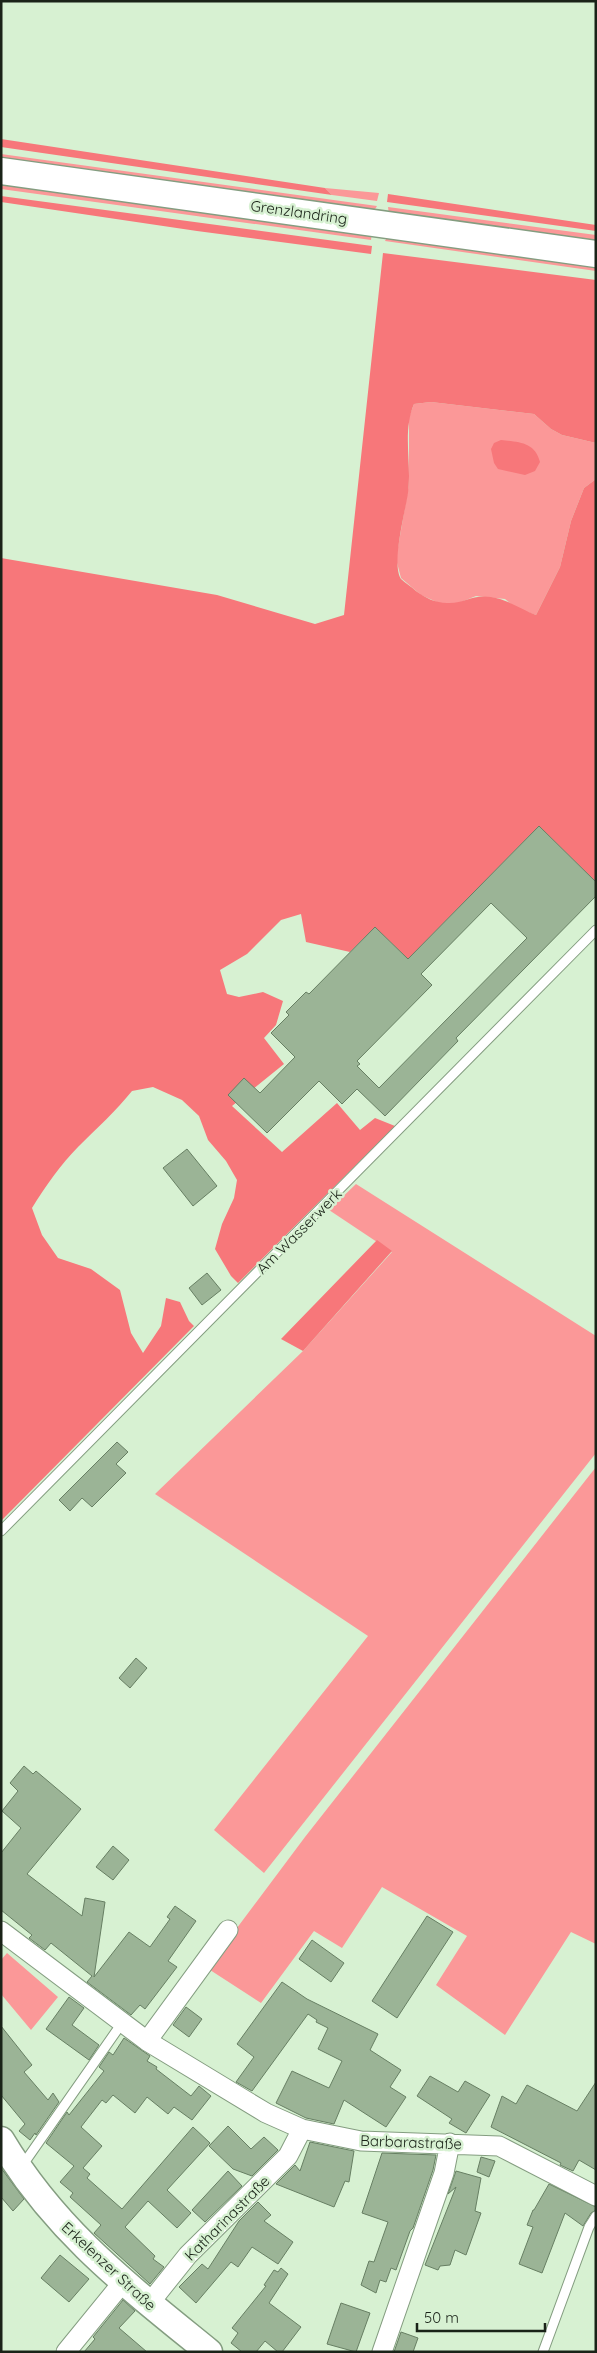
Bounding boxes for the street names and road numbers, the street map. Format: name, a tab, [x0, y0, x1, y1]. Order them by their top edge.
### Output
street label: Grenzlandring	[249, 196, 349, 228]
street label: Am Wasserwerk	[252, 1184, 346, 1278]
street label: Barbarastraße	[360, 2131, 462, 2153]
street label: Katharinastraße	[180, 2171, 274, 2265]
street label: Erkelenzer Straße	[58, 2217, 160, 2315]

